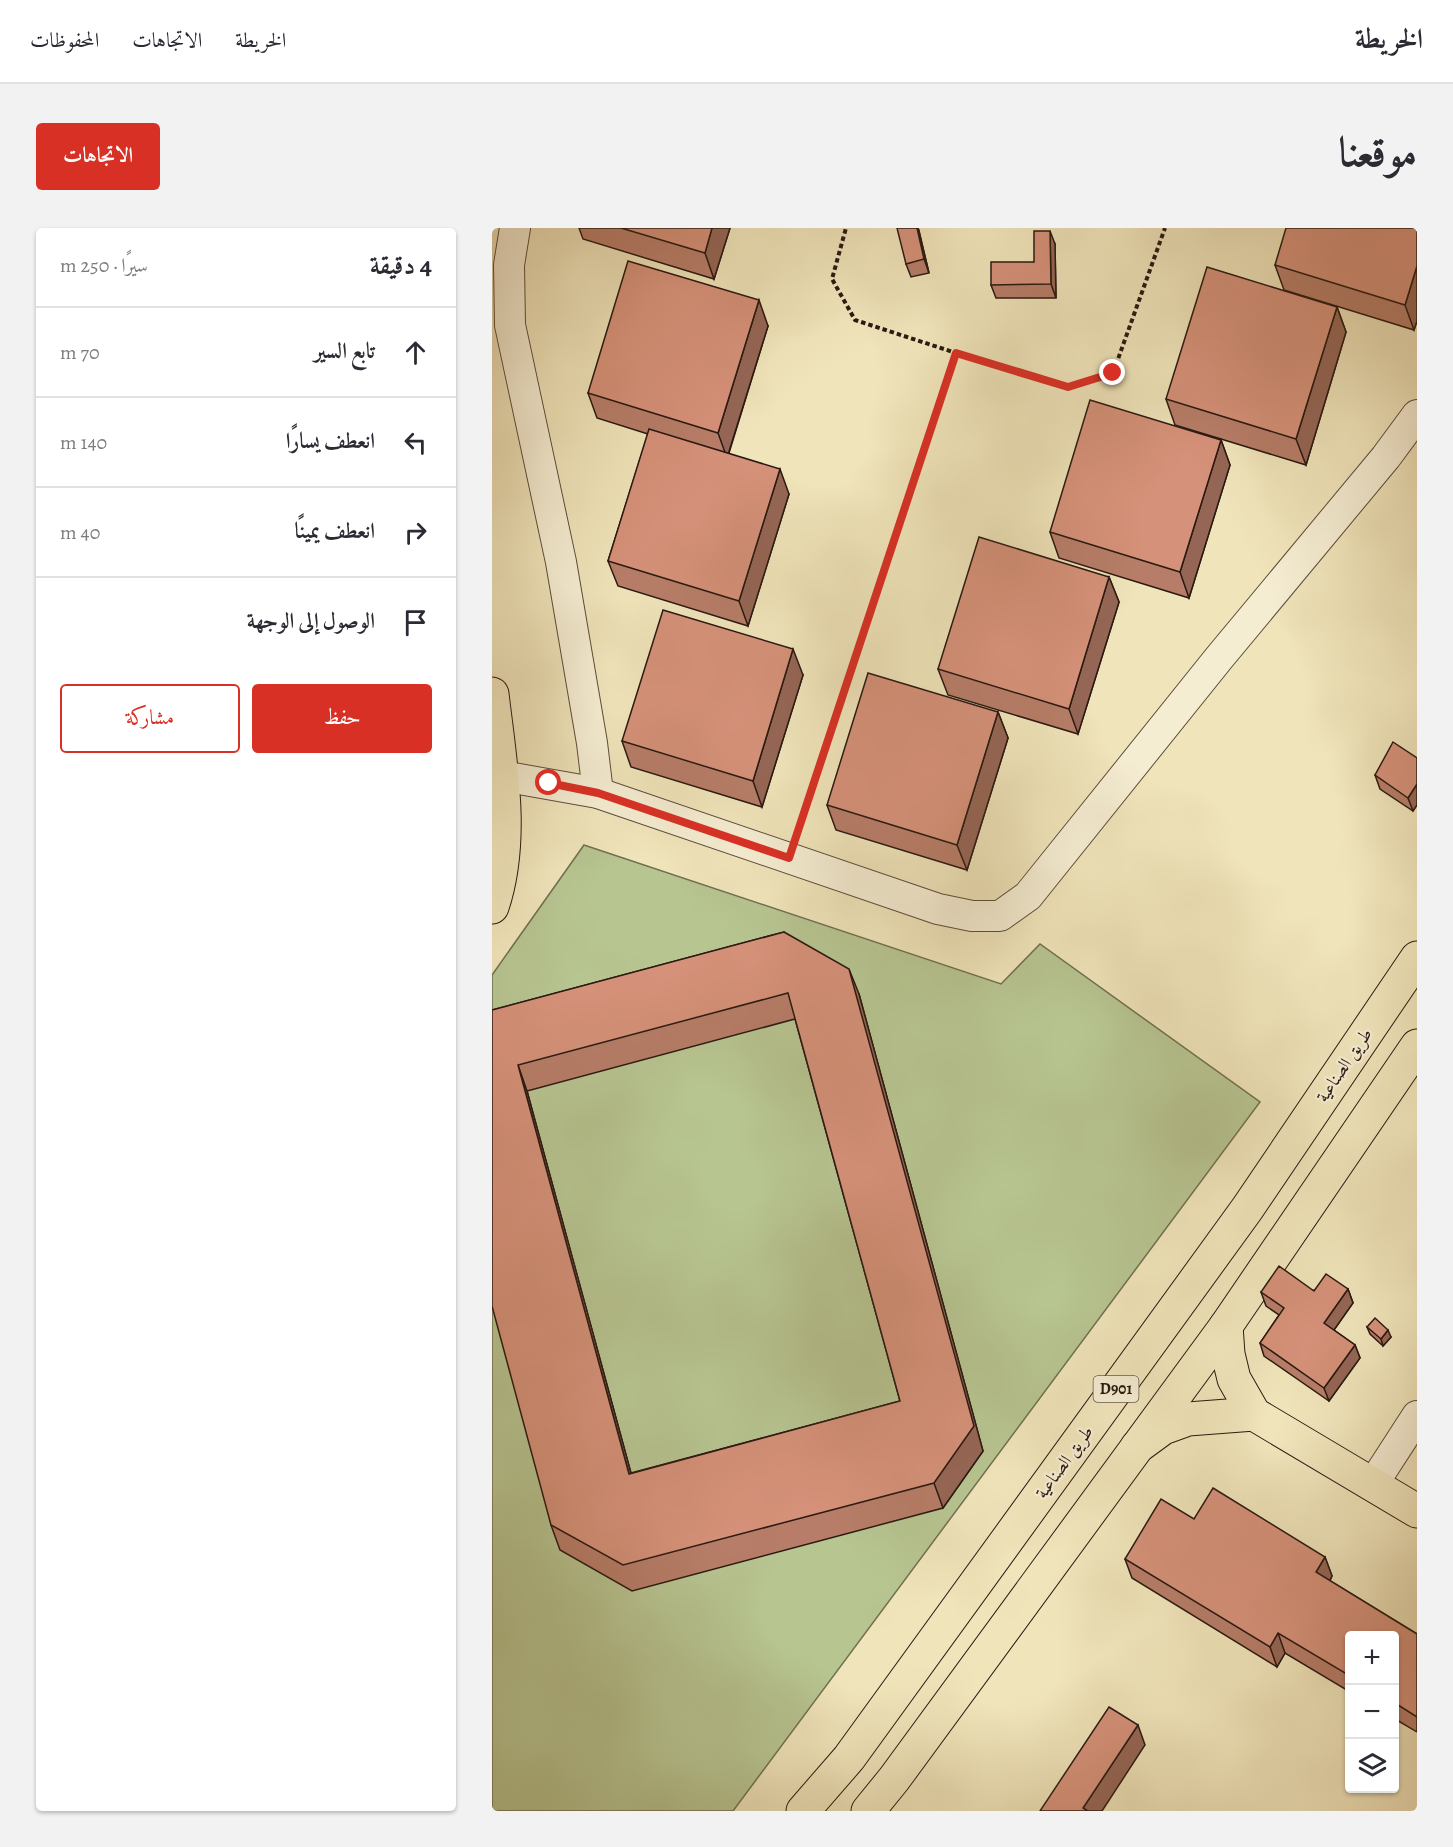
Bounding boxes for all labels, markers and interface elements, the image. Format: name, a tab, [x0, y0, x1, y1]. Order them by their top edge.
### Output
text: الخريطة	[1355, 20, 1423, 58]
text: المحفوظات	[30, 26, 99, 54]
text: الاتجاهات	[132, 26, 202, 54]
text: الخريطة	[235, 26, 286, 54]
button: الاتجاهات	[36, 123, 160, 190]
text: موقعنا	[1339, 123, 1417, 180]
text: 4 دقيقة	[370, 248, 432, 283]
text: سيرًا · 250 m	[60, 252, 148, 279]
text: تابع السير	[314, 336, 375, 366]
icon: ahead	[399, 336, 432, 369]
text: 70 m	[60, 339, 100, 366]
route end	[1099, 359, 1125, 385]
text: انعطف يسارًا	[286, 426, 375, 456]
icon: left	[399, 426, 432, 459]
text: 140 m	[60, 429, 107, 456]
text: انعطف يمينًا	[295, 516, 375, 546]
icon: right	[399, 516, 432, 549]
text: 40 m	[60, 519, 100, 546]
text: الوصول إلى الوجهة	[247, 606, 375, 636]
icon: arrive	[399, 606, 432, 639]
button: مشاركة	[60, 684, 240, 753]
button: حفظ	[252, 684, 432, 753]
route start	[535, 769, 561, 795]
street label: طريق الصناعية	[1310, 1023, 1378, 1107]
road number: D901	[1094, 1376, 1138, 1402]
street label: طريق الصناعية	[1029, 1421, 1099, 1503]
map controls	[1345, 1631, 1399, 1793]
button: +	[1345, 1631, 1399, 1685]
button: −	[1345, 1685, 1399, 1739]
button: layers	[1345, 1739, 1399, 1793]

